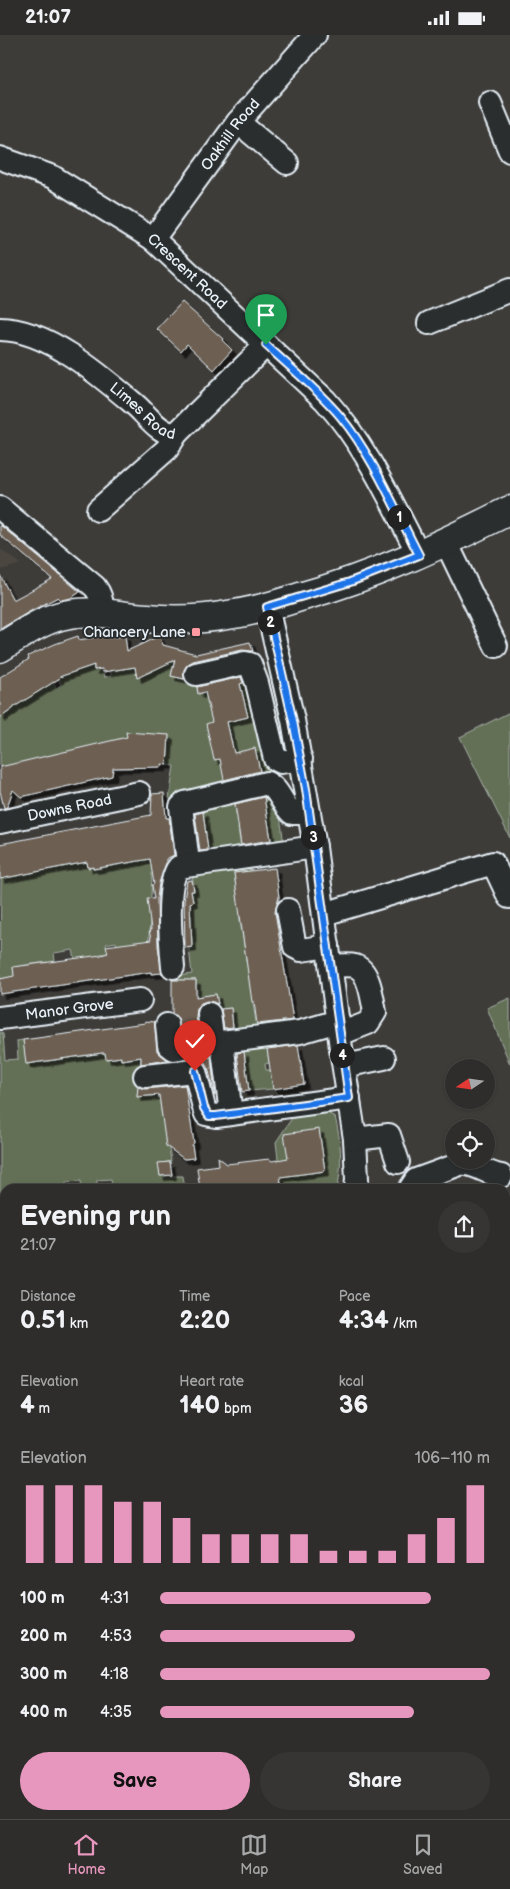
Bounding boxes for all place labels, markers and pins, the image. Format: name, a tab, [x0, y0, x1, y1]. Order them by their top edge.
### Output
pin	[245, 294, 287, 345]
pin: 1	[386, 505, 412, 529]
pin: 2	[258, 609, 282, 635]
place label: Chancery Lane	[83, 623, 186, 642]
marker: Chancery Lane	[190, 626, 202, 638]
pin: 3	[300, 825, 326, 849]
pin	[174, 1020, 216, 1071]
pin: 4	[330, 1043, 354, 1067]

